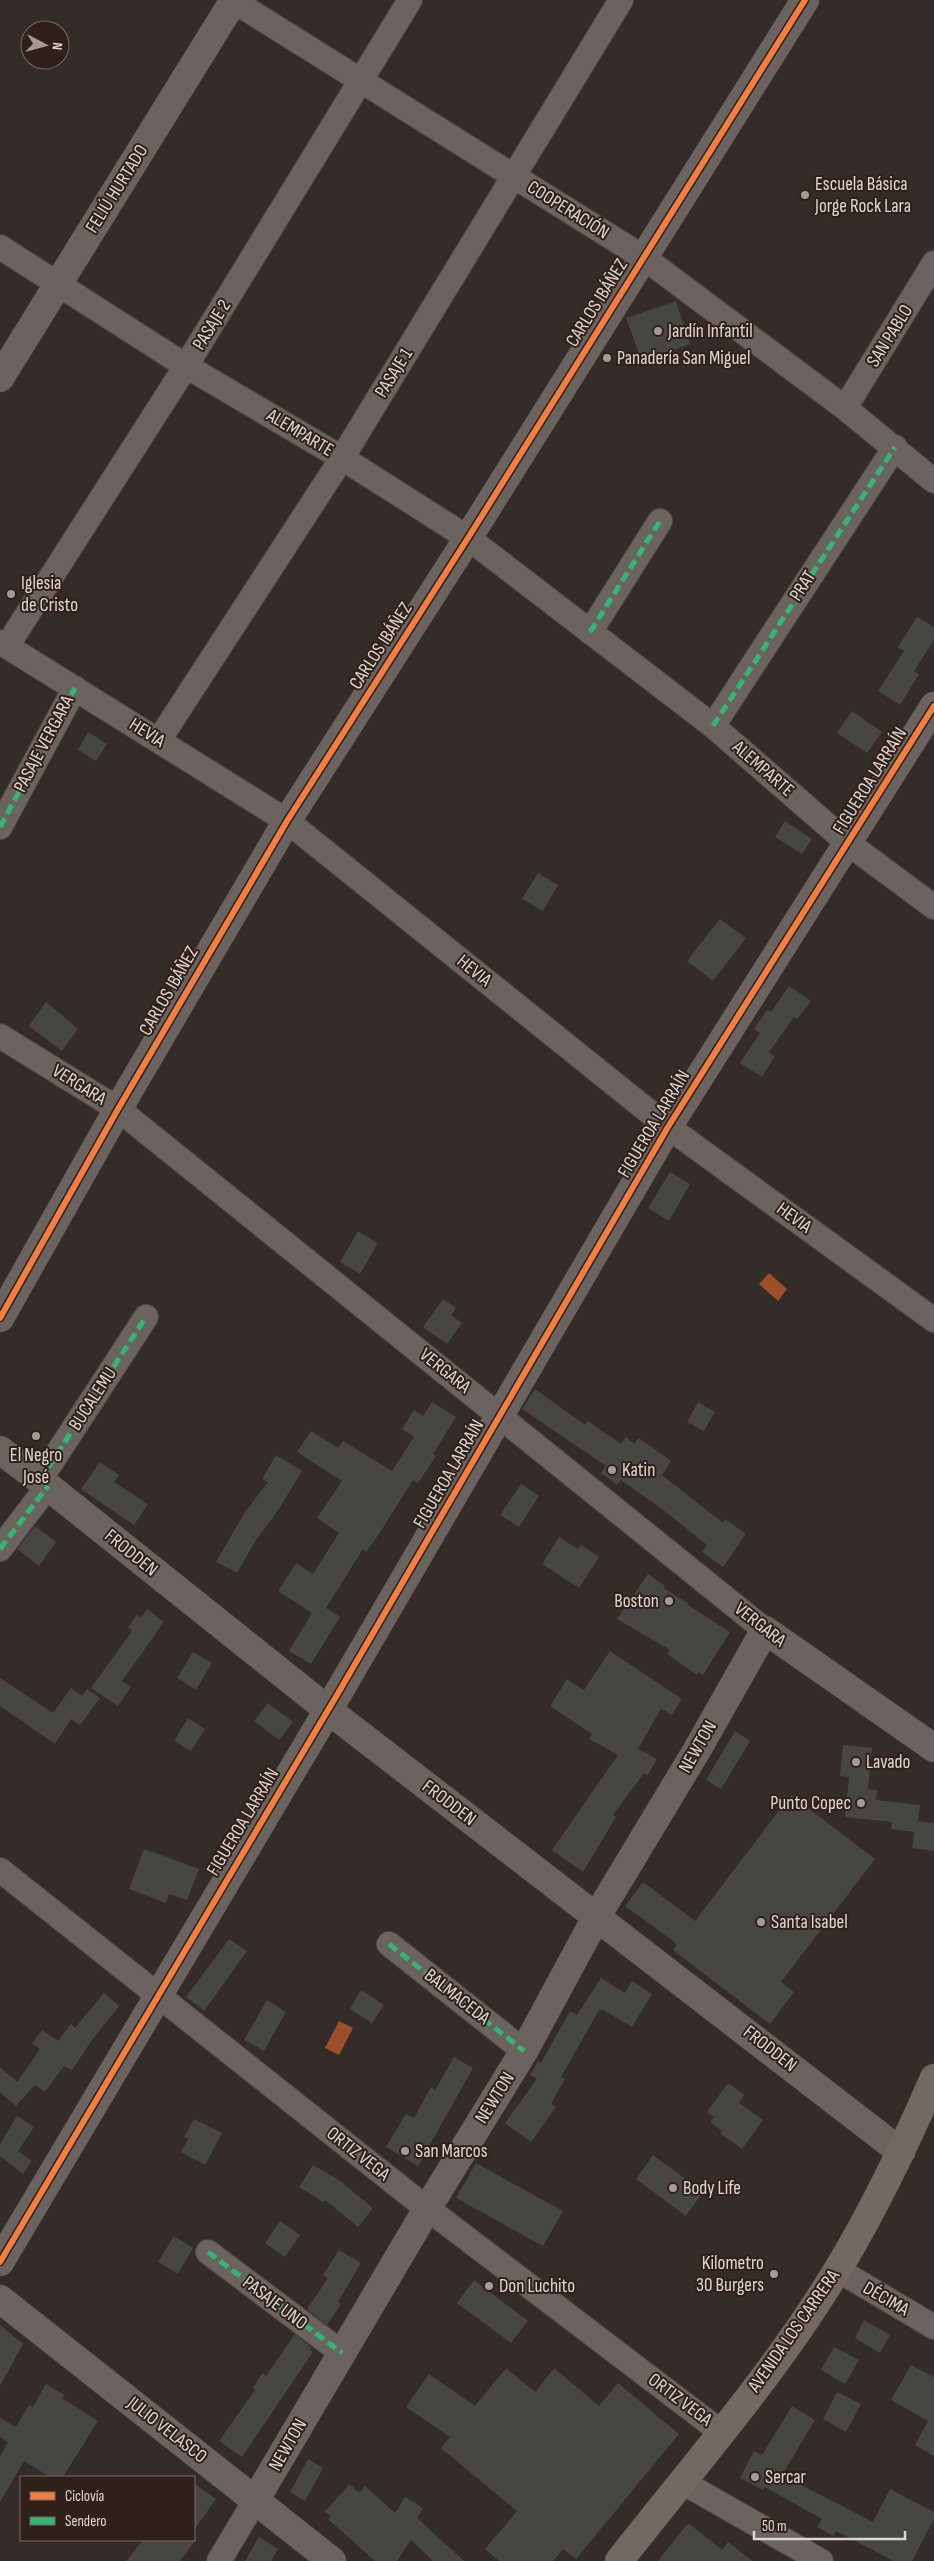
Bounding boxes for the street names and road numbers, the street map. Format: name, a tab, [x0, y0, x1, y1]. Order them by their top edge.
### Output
street label: FELIÚ HURTADO	[81, 141, 153, 237]
street label: COOPERACIÓN	[523, 176, 613, 244]
street label: CARLOS IBÁÑEZ	[561, 255, 633, 351]
street label: PASAJE 2	[188, 296, 236, 354]
street label: SAN PABLO	[862, 301, 918, 371]
street label: PASAJE 1	[370, 344, 418, 402]
street label: ALEMPARTE	[261, 404, 338, 462]
street label: PRAT	[785, 566, 821, 606]
street label: CARLOS IBÁÑEZ	[344, 598, 418, 694]
street label: PASAJE VERGARA	[9, 691, 80, 796]
street label: HEVIA	[125, 713, 170, 753]
street label: FIGUEROA LARRAÍN	[828, 723, 912, 839]
street label: ALEMPARTE	[727, 735, 798, 802]
street label: CARLOS IBÁÑEZ	[134, 942, 204, 1040]
street label: HEVIA	[452, 950, 497, 992]
street label: VERGARA	[48, 1059, 111, 1111]
street label: FIGUEROA LARRAÍN	[613, 1066, 695, 1182]
street label: HEVIA	[772, 1198, 817, 1239]
street label: VERGARA	[415, 1343, 476, 1399]
street label: BUCALEMU	[64, 1363, 122, 1435]
street label: FIGUEROA LARRAÍN	[409, 1416, 489, 1532]
street label: FRODDEN	[100, 1525, 162, 1581]
street label: VERGARA	[730, 1598, 791, 1653]
street label: NEWTON	[674, 1717, 722, 1777]
street label: FIGUEROA LARRAÍN	[202, 1764, 284, 1880]
street label: FRODDEN	[417, 1775, 481, 1831]
street label: BALMACEDA	[420, 1964, 495, 2030]
street label: FRODDEN	[739, 2021, 801, 2077]
street label: NEWTON	[470, 2068, 520, 2128]
street label: ORTIZ VEGA	[322, 2122, 395, 2186]
street label: AVENIDA LOS CARRERA	[743, 2265, 845, 2398]
street label: PASAJE UNO	[238, 2271, 312, 2335]
street label: DÉCIMA	[859, 2277, 914, 2322]
street label: ORTIZ VEGA	[643, 2369, 717, 2432]
street label: JULIO VELASCO	[122, 2391, 211, 2468]
street label: NEWTON	[264, 2415, 312, 2475]

